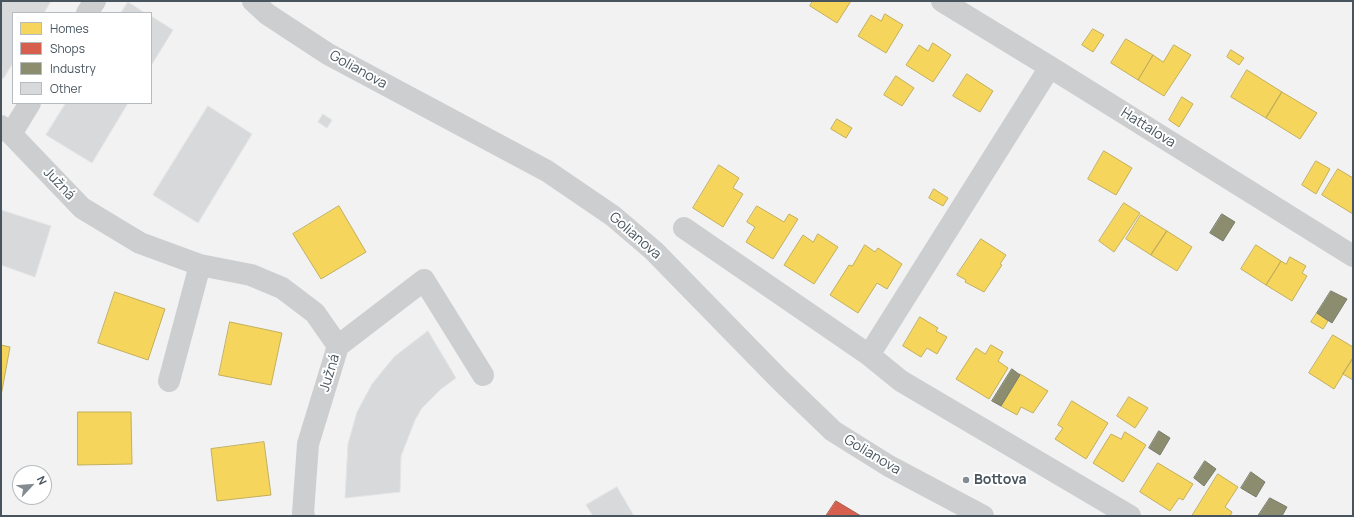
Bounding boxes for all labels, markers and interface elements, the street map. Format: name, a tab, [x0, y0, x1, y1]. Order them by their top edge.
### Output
legend	[12, 12, 152, 104]
text: Homes	[50, 20, 89, 37]
text: Shops	[50, 40, 85, 57]
street label: Golianova	[326, 47, 390, 93]
text: Industry	[50, 60, 96, 77]
text: Other	[50, 80, 82, 97]
street label: Hattalova	[1118, 105, 1178, 151]
street label: Južná	[40, 164, 78, 204]
street label: Golianova	[606, 209, 664, 263]
street label: Južná	[316, 352, 344, 394]
street label: Golianova	[841, 432, 903, 478]
north arrow	[12, 465, 52, 505]
place label: Bottova	[974, 472, 1027, 488]
text: N	[34, 473, 51, 487]
marker: Bottova	[961, 475, 971, 485]

